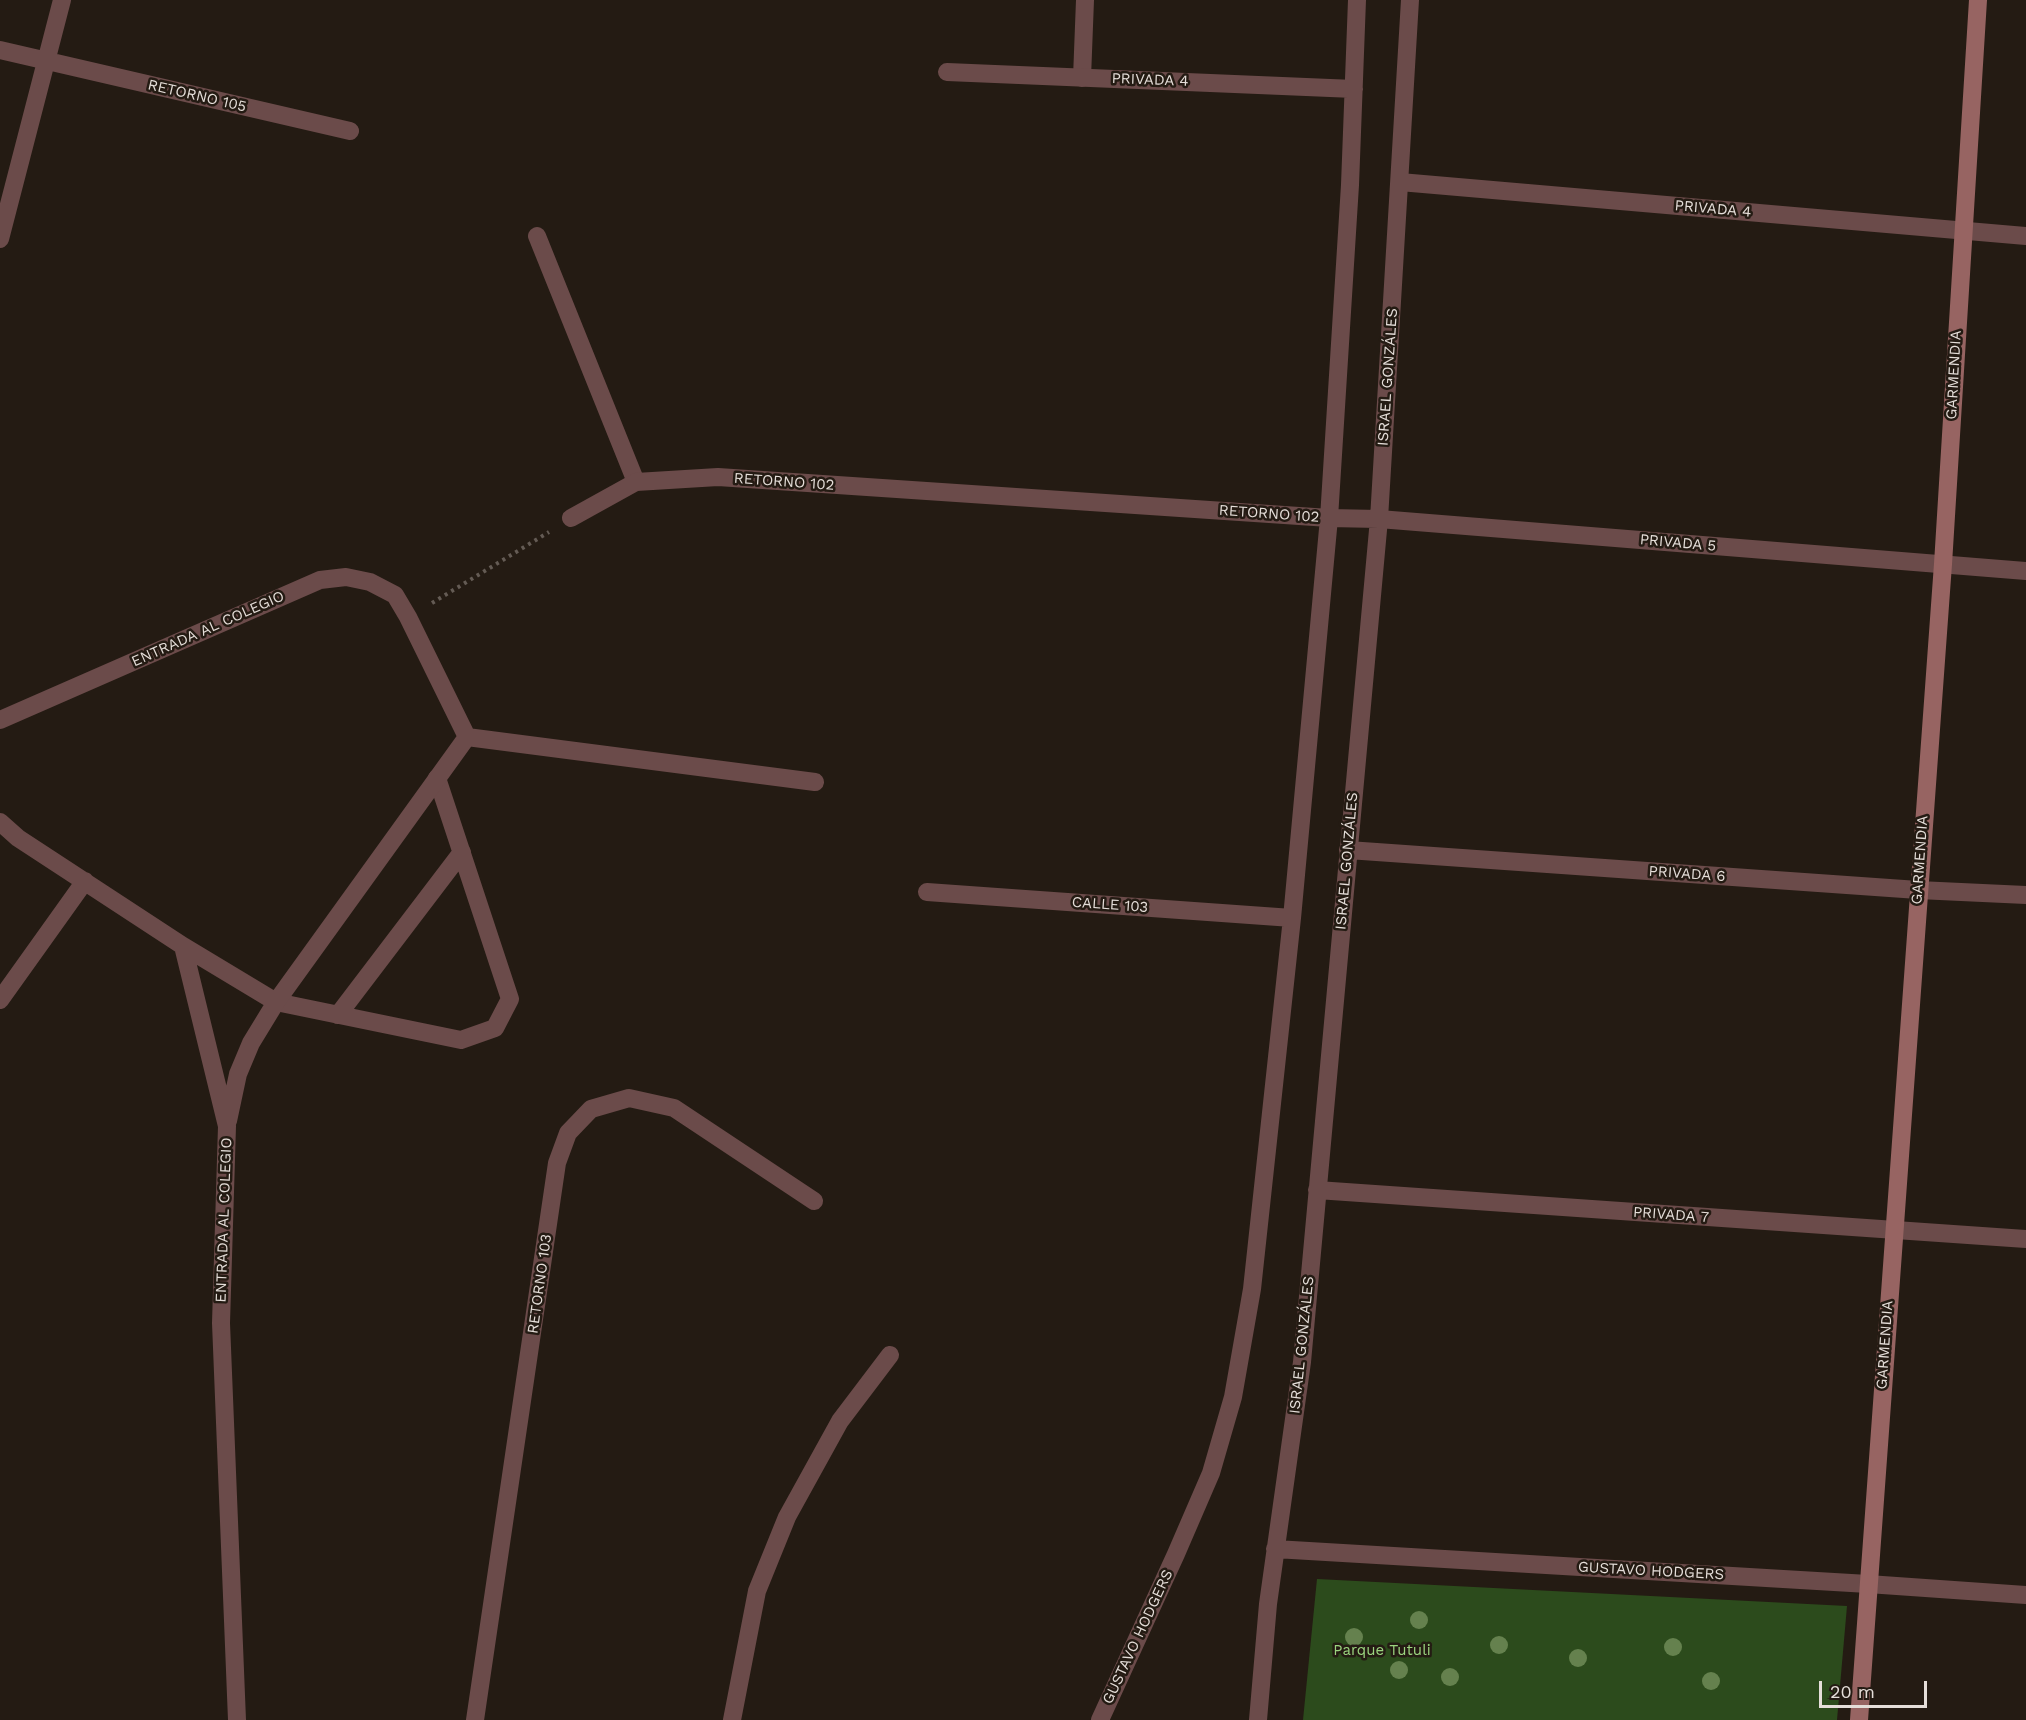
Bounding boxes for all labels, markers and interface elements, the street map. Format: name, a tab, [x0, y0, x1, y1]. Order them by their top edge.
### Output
street label: PRIVADA 4	[1111, 70, 1189, 90]
street label: RETORNO 105	[146, 76, 248, 116]
street label: PRIVADA 4	[1674, 197, 1752, 221]
street label: ISRAEL GONZÁLES	[1374, 307, 1402, 447]
street label: GARMENDIA	[1943, 330, 1965, 420]
street label: RETORNO 102	[733, 470, 835, 494]
street label: RETORNO 102	[1218, 502, 1320, 526]
street label: PRIVADA 5	[1639, 531, 1717, 555]
street label: ENTRADA AL COLEGIO	[129, 587, 287, 671]
street label: ISRAEL GONZÁLES	[1332, 791, 1362, 931]
street label: GARMENDIA	[1908, 815, 1932, 905]
street label: PRIVADA 6	[1648, 862, 1726, 886]
street label: CALLE 103	[1071, 893, 1149, 917]
street label: ENTRADA AL COLEGIO	[212, 1137, 236, 1303]
street label: PRIVADA 7	[1632, 1203, 1710, 1227]
street label: RETORNO 103	[524, 1233, 556, 1335]
street label: ISRAEL GONZÁLES	[1286, 1275, 1318, 1415]
street label: GARMENDIA	[1873, 1300, 1897, 1390]
street label: GUSTAVO HODGERS	[1578, 1558, 1724, 1584]
street label: GUSTAVO HODGERS	[1099, 1567, 1177, 1707]
park label: Parque Tutuli	[1333, 1642, 1431, 1660]
scale bar	[1822, 1669, 1930, 1707]
text: 20 m	[1830, 1681, 1875, 1702]

